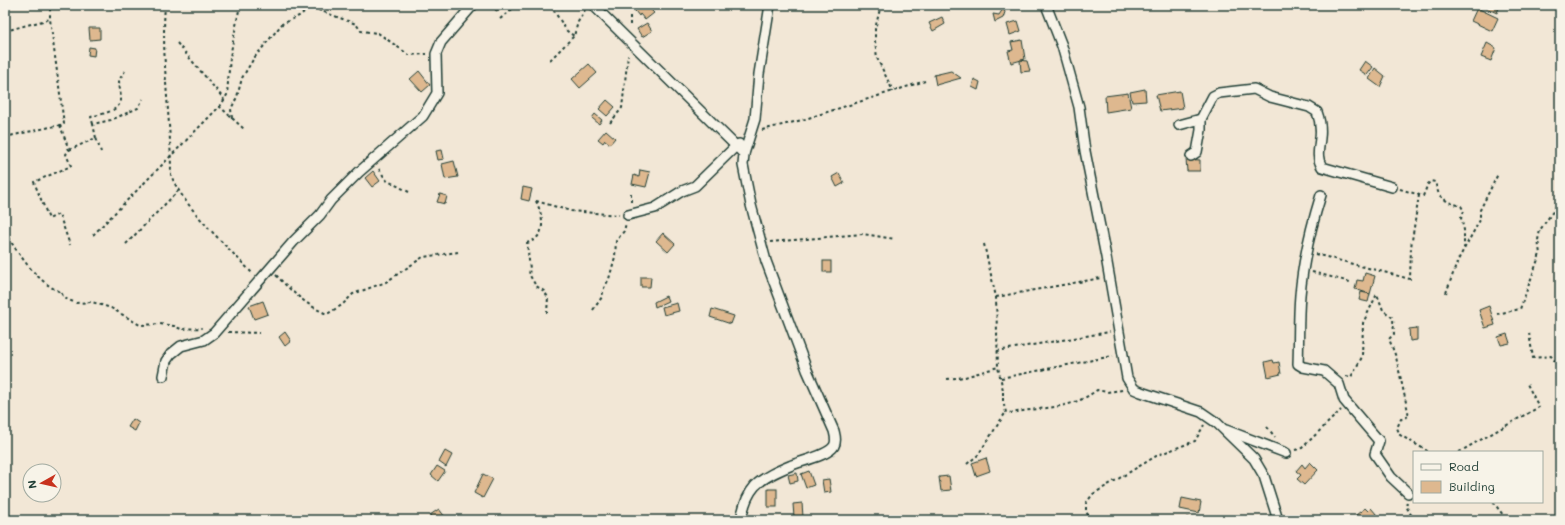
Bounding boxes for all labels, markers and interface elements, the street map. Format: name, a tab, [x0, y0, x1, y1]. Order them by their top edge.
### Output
legend	[1413, 451, 1543, 503]
text: Road	[1449, 458, 1479, 474]
north arrow	[22, 463, 62, 503]
text: Building	[1449, 478, 1495, 494]
text: N	[24, 479, 40, 490]

